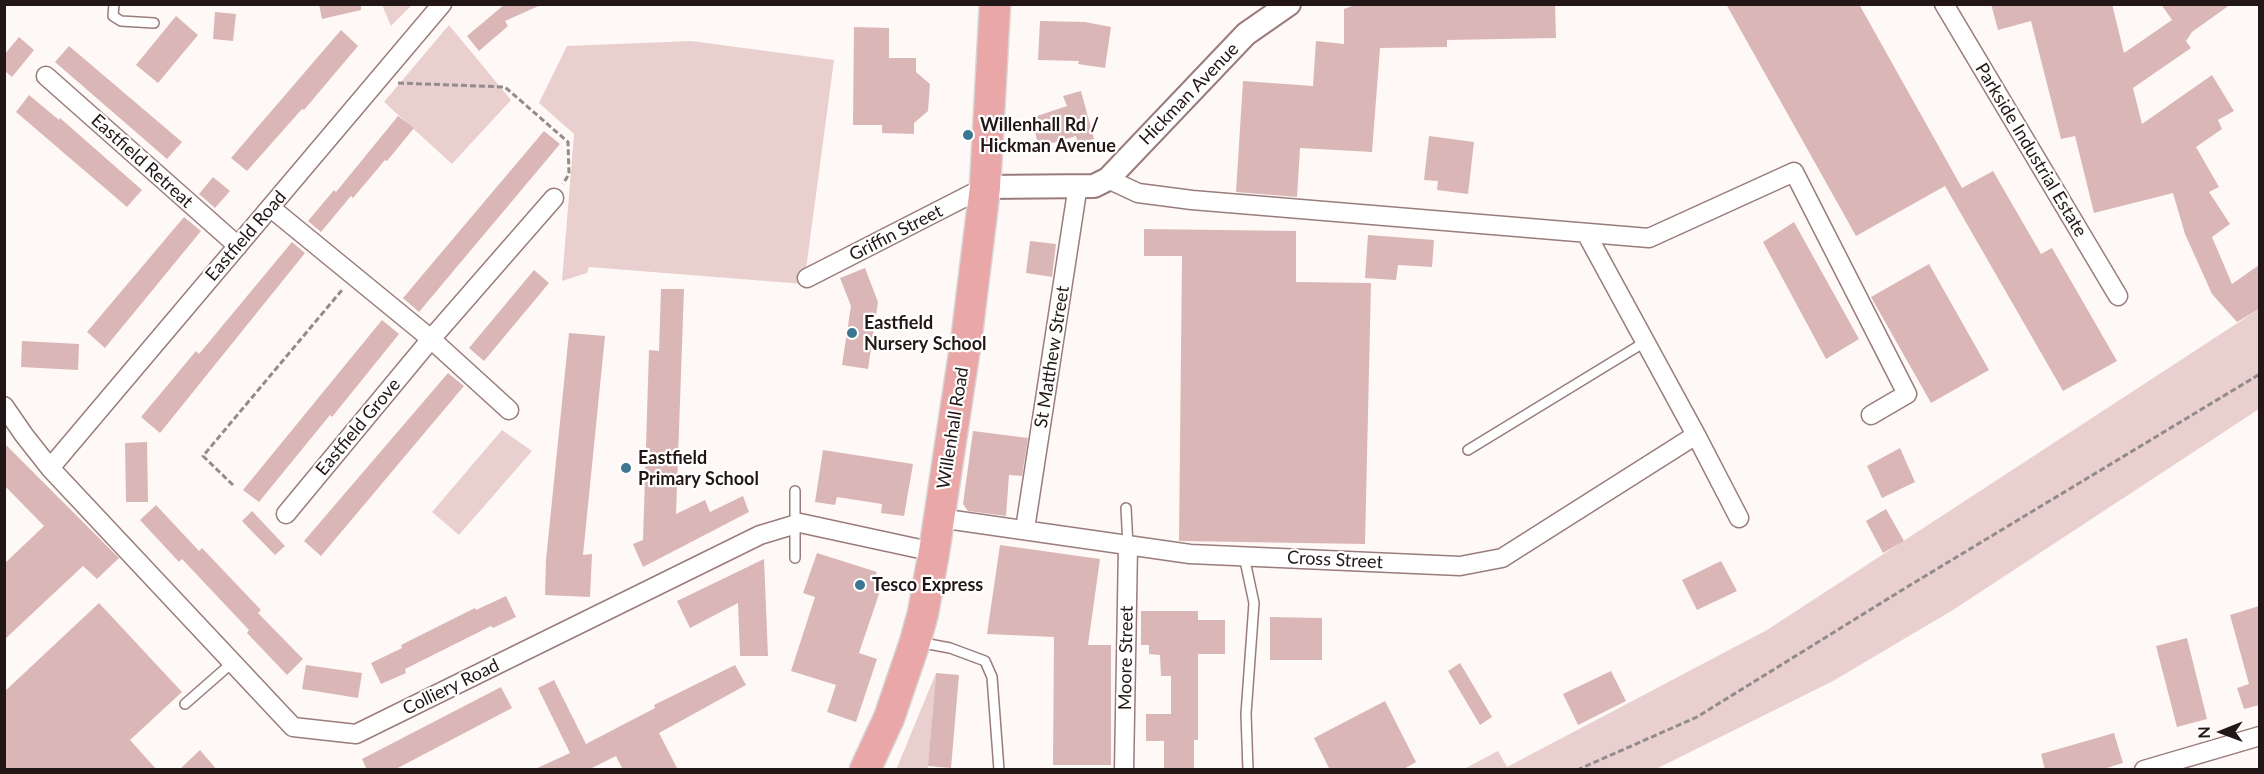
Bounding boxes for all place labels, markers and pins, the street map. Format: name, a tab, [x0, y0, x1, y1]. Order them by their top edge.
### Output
place label: Willenhall Rd / Hickman Avenue	[980, 114, 1116, 156]
marker: Willenhall Rd / Hickman Avenue	[961, 128, 975, 142]
place label: Eastfield Nursery School	[864, 312, 986, 354]
marker: Eastfield Nursery School	[845, 326, 859, 340]
place label: Eastfield Primary School	[638, 447, 759, 490]
marker: Eastfield Primary School	[619, 461, 633, 475]
place label: Tesco Express	[872, 574, 983, 596]
marker: Tesco Express	[853, 578, 867, 592]

